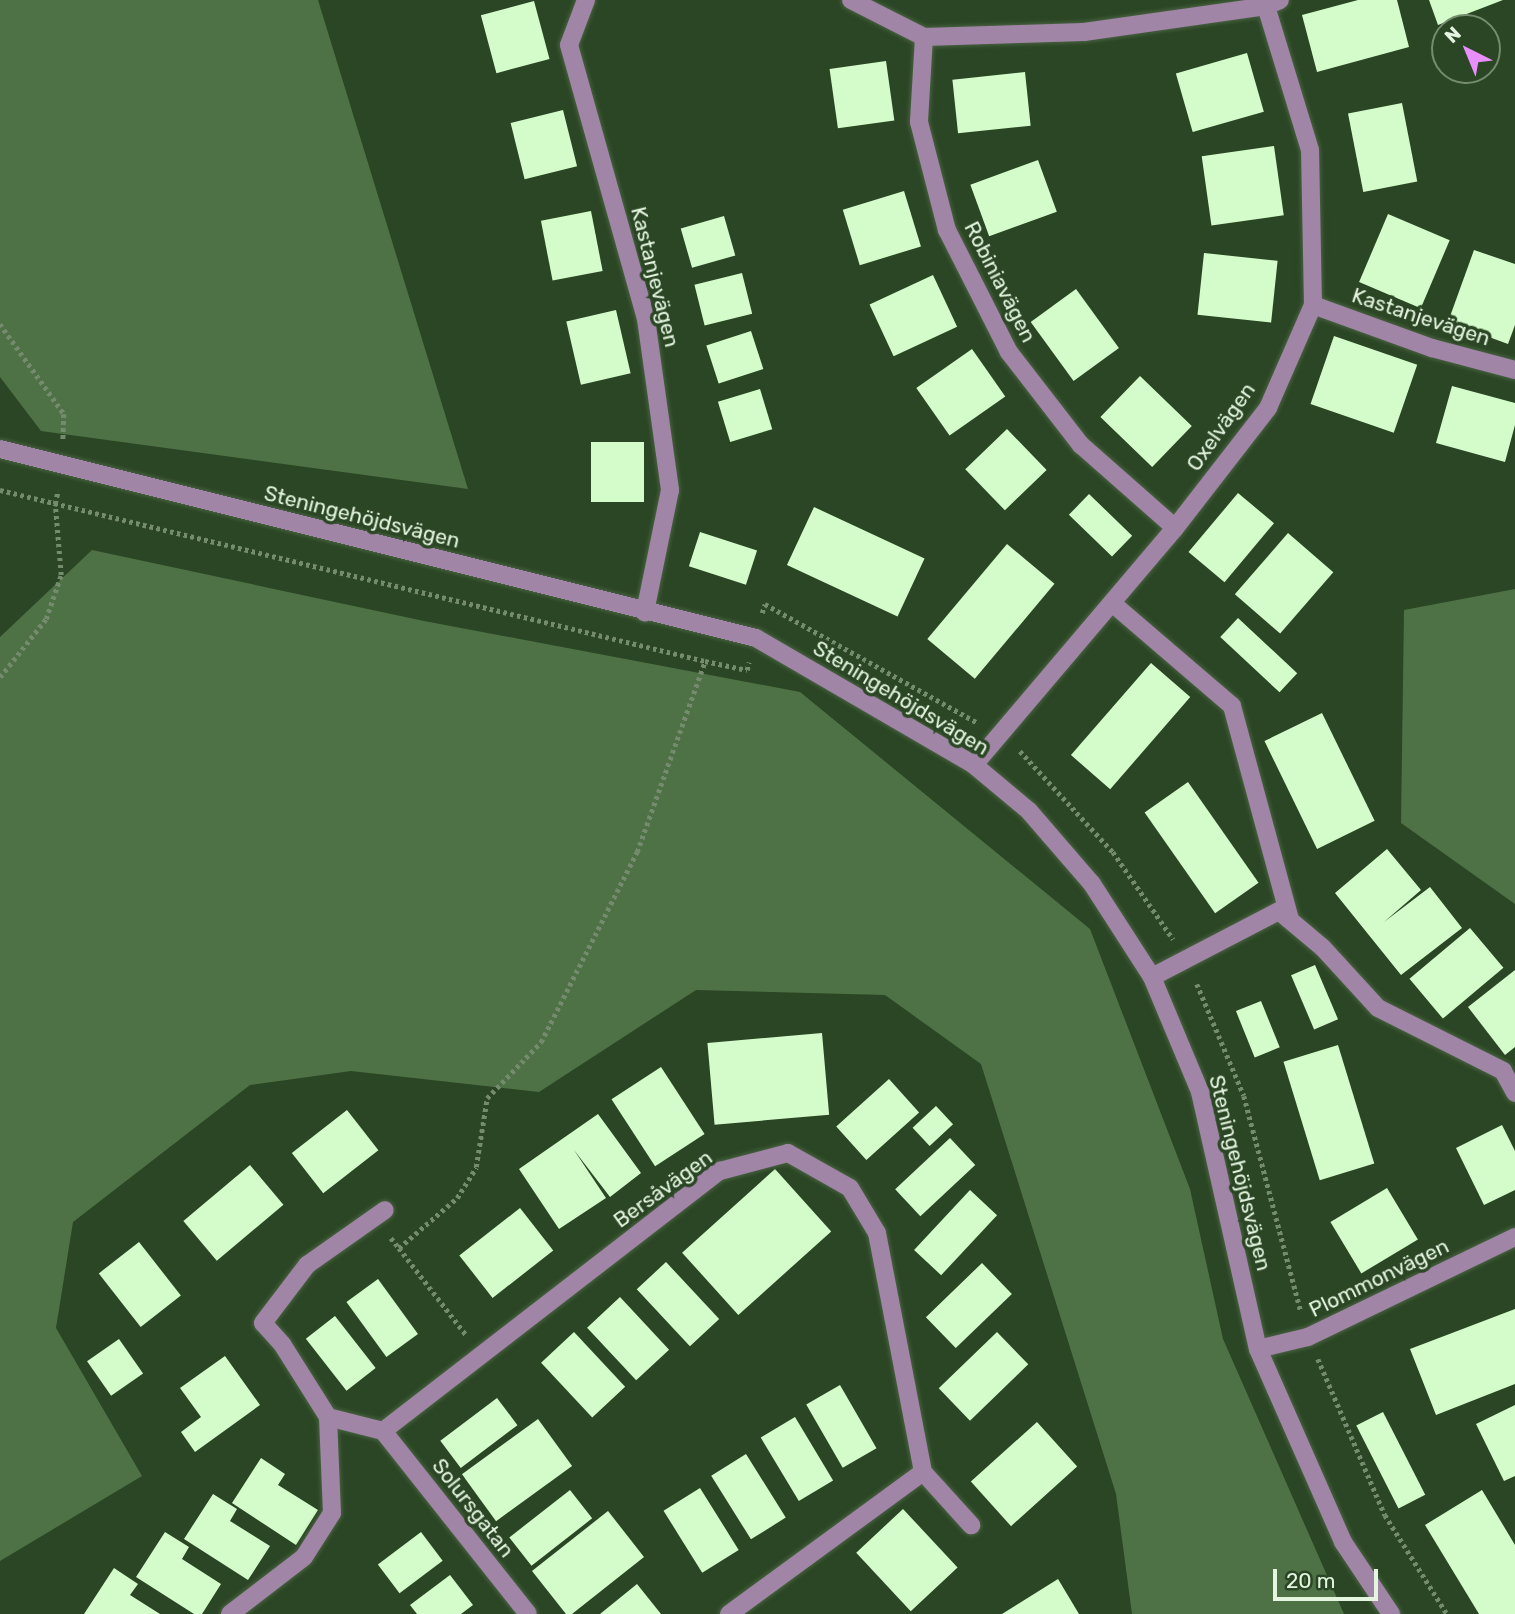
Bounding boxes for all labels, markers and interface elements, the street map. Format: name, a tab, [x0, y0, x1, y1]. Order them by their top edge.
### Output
north arrow	[1431, 14, 1501, 84]
text: N	[1440, 22, 1466, 48]
street label: Kastanjevägen	[625, 204, 685, 350]
street label: Robiniavägen	[959, 217, 1041, 347]
street label: Kastanjevägen	[1349, 283, 1493, 351]
street label: Oxelvägen	[1181, 378, 1261, 476]
street label: Steningehöjdsvägen	[262, 480, 462, 554]
street label: Steningehöjdsvägen	[808, 636, 994, 760]
street label: Steningehöjdsvägen	[1203, 1073, 1277, 1273]
street label: Bersåvägen	[609, 1145, 717, 1233]
street label: Plommonvägen	[1305, 1233, 1453, 1323]
street label: Solursgatan	[427, 1454, 519, 1562]
scale bar	[1277, 1554, 1382, 1598]
text: 20 m	[1286, 1568, 1335, 1593]

